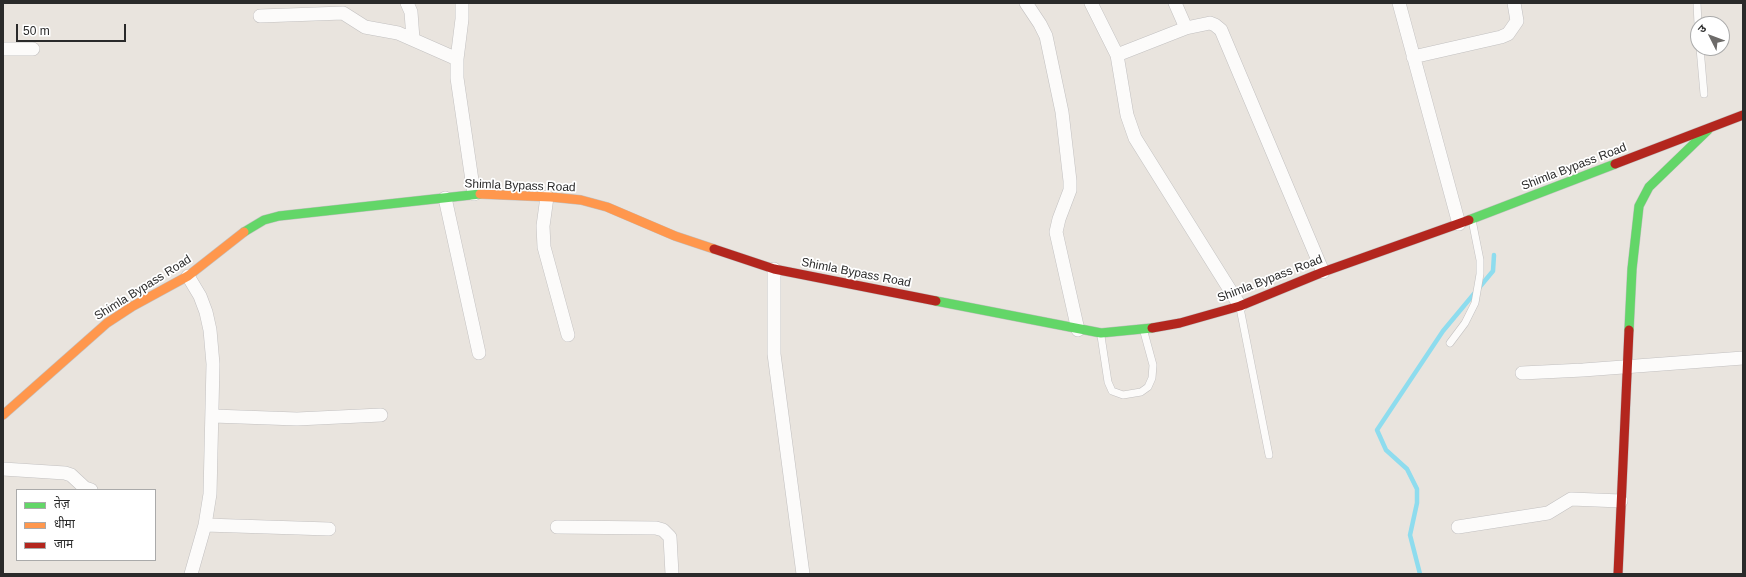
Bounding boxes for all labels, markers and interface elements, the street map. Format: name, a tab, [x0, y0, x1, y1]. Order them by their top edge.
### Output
scale bar	[18, 16, 128, 42]
north arrow	[1690, 16, 1730, 56]
text: उ	[1695, 22, 1708, 35]
text: 50 m	[23, 24, 50, 38]
street label: Shimla Bypass Road	[1519, 140, 1629, 194]
street label: Shimla Bypass Road	[464, 177, 576, 195]
street label: Shimla Bypass Road	[92, 252, 194, 324]
street label: Shimla Bypass Road	[1215, 252, 1325, 306]
street label: Shimla Bypass Road	[800, 255, 912, 291]
legend	[16, 489, 156, 561]
text: तेज़	[54, 497, 70, 511]
text: धीमा	[54, 517, 75, 531]
text: जाम	[54, 537, 73, 551]

